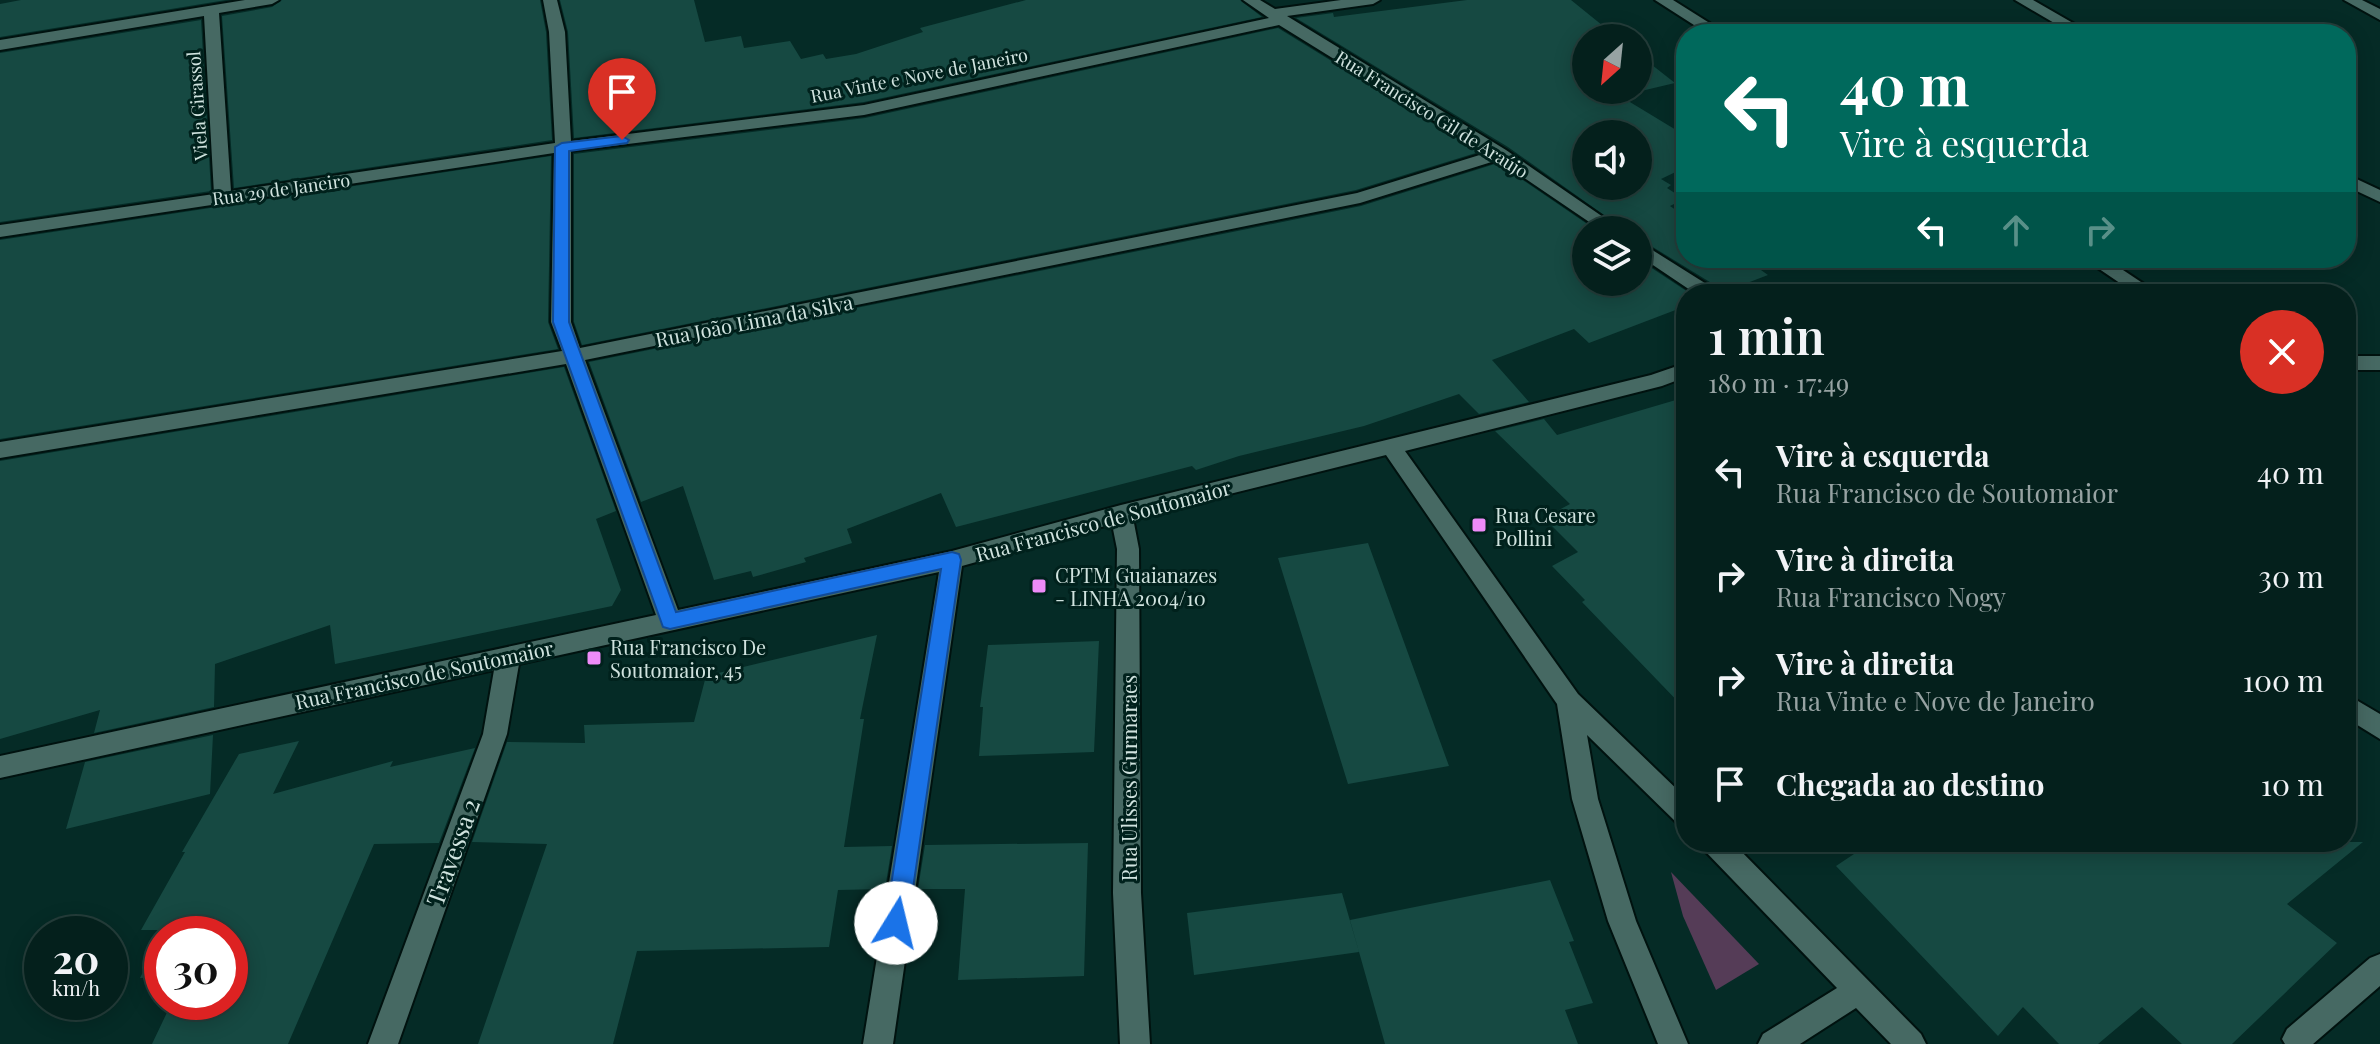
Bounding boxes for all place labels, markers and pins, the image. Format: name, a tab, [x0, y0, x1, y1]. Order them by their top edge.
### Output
pin	[588, 58, 656, 140]
place label: Rua Cesare Pollini	[1495, 501, 1596, 551]
marker: Rua Cesare Pollini	[1470, 516, 1488, 534]
place label: CPTM Guaianazes - LINHA 2004/10	[1055, 561, 1217, 611]
marker: CPTM Guaianazes - LINHA 2004/10	[1030, 577, 1048, 595]
place label: Rua Francisco De Soutomaior, 45	[610, 633, 766, 683]
marker: Rua Francisco De Soutomaior, 45	[585, 649, 603, 667]

